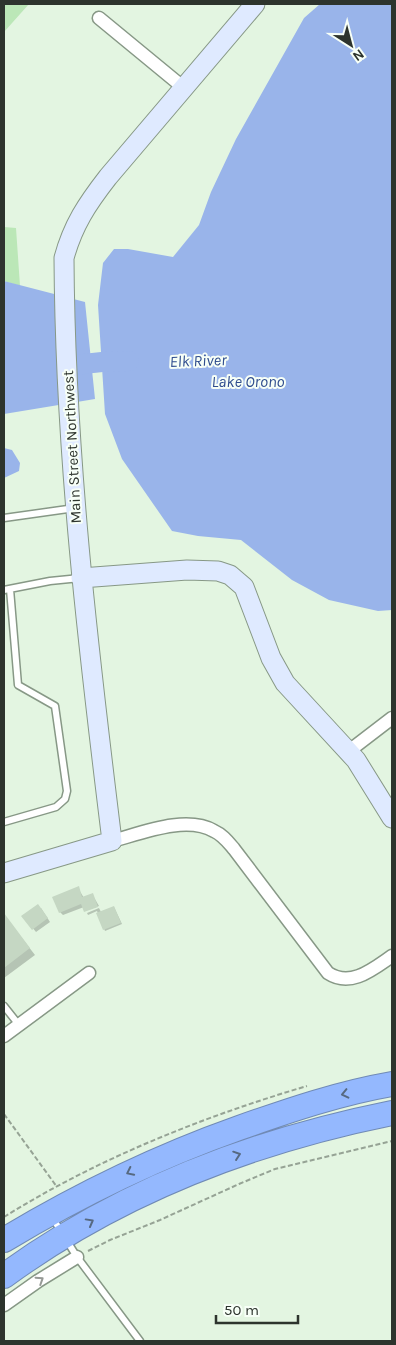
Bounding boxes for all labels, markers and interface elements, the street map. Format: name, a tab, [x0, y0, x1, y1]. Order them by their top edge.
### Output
north arrow	[326, 20, 376, 70]
text: N	[349, 45, 367, 65]
water label: Elk River	[169, 350, 227, 371]
street label: Main Street Northwest	[59, 370, 85, 524]
water label: Lake Orono	[212, 372, 285, 391]
one-way arrow	[340, 1088, 349, 1099]
one-way arrow	[232, 1150, 241, 1160]
one-way arrow	[126, 1166, 135, 1176]
one-way arrow	[84, 1219, 93, 1229]
one-way arrow	[34, 1277, 43, 1286]
scale bar	[216, 1292, 298, 1324]
text: 50 m	[224, 1301, 259, 1319]

